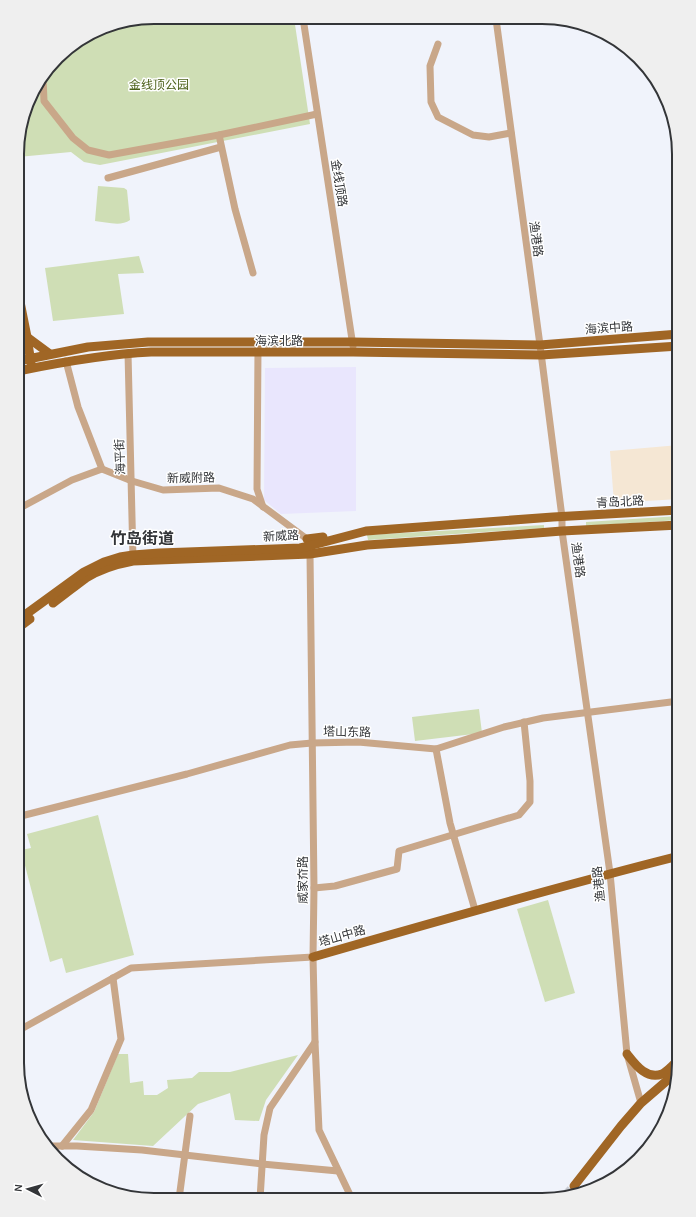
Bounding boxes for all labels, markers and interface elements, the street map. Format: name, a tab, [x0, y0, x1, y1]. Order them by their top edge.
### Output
park label: 金线顶公园	[129, 78, 189, 92]
street label: 金线顶路	[328, 158, 350, 208]
street label: 渔港路	[527, 220, 545, 258]
street label: 海滨中路	[585, 319, 633, 337]
street label: 海滨北路	[255, 334, 303, 348]
street label: 海平街	[112, 439, 128, 475]
street label: 新威附路	[167, 471, 215, 485]
street label: 青岛北路	[596, 494, 644, 510]
street label: 新威路	[263, 528, 299, 544]
district label: 竹岛街道	[110, 529, 174, 548]
street label: 渔港路	[569, 541, 587, 579]
street label: 塔山东路	[323, 725, 371, 739]
street label: 威家夼路	[296, 856, 310, 904]
street label: 渔港路	[590, 865, 608, 903]
street label: 塔山中路	[317, 923, 367, 949]
north arrow	[8, 1169, 48, 1209]
text: N	[12, 1183, 25, 1193]

